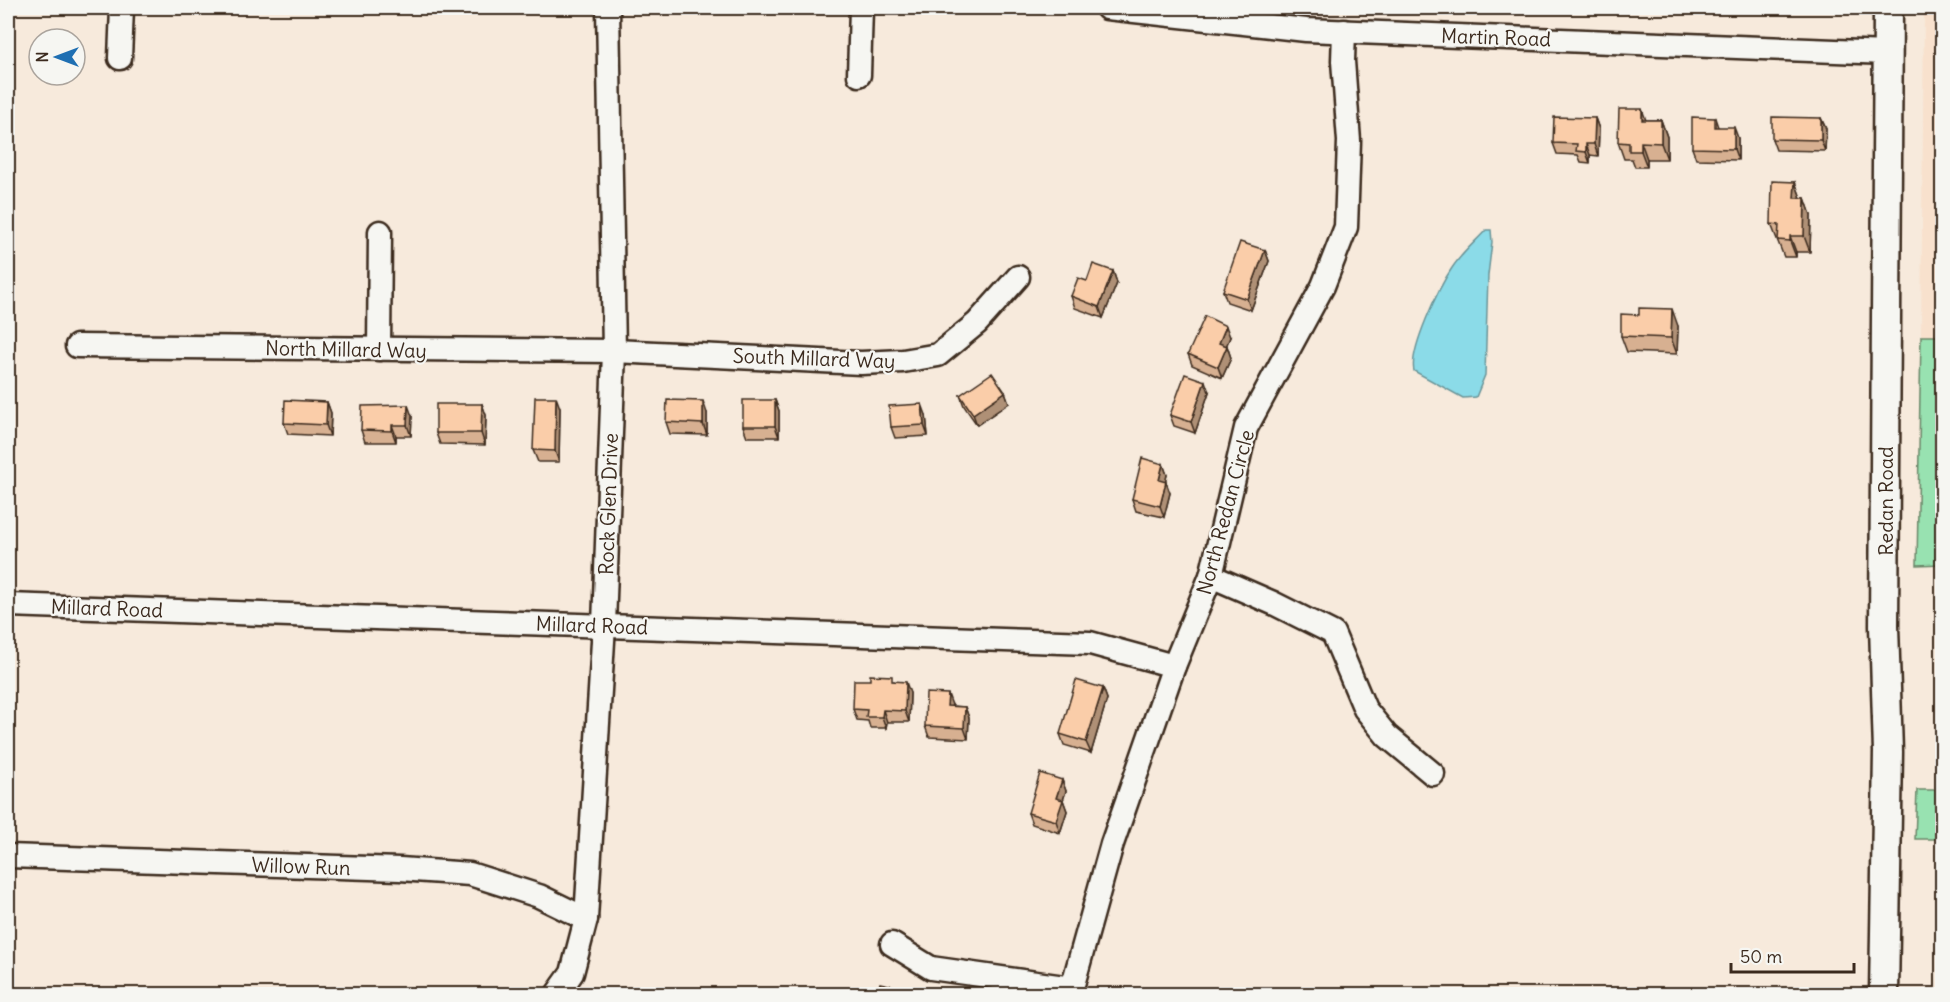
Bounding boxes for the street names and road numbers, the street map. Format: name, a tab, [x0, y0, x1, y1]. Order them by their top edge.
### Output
street label: Martin Road	[1441, 23, 1552, 51]
street label: North Millard Way	[265, 335, 427, 363]
street label: South Millard Way	[732, 343, 896, 373]
street label: North Redan Circle	[1191, 427, 1259, 597]
street label: Rock Glen Drive	[593, 432, 623, 576]
street label: Redan Road	[1873, 446, 1898, 556]
street label: Millard Road	[50, 594, 164, 622]
street label: Millard Road	[535, 611, 649, 639]
street label: Willow Run	[251, 852, 351, 880]

